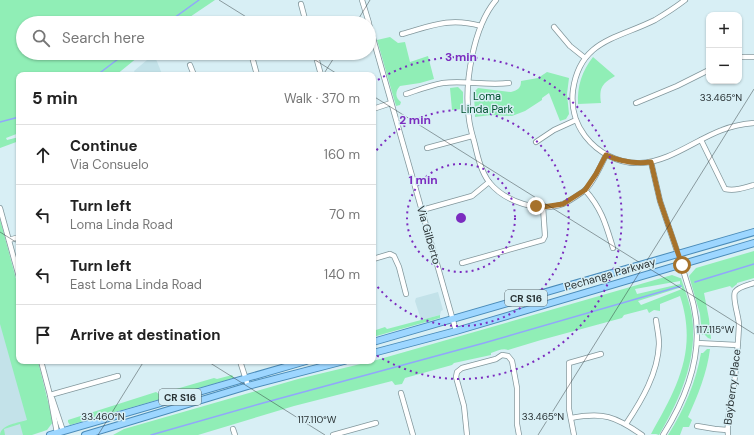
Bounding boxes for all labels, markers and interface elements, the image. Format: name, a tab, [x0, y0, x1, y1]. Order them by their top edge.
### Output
map controls	[706, 12, 742, 84]
button: +	[706, 12, 742, 48]
search box	[16, 16, 376, 60]
icon: search	[30, 27, 52, 49]
text: Search here	[62, 28, 145, 48]
button: −	[706, 48, 742, 84]
text: 3 min	[445, 49, 477, 65]
text: 5 min	[32, 87, 78, 109]
park label: Loma Linda Park	[461, 89, 514, 116]
text: Walk · 370 m	[284, 90, 360, 107]
text: 33.465°N	[700, 91, 742, 104]
text: 2 min	[399, 112, 431, 128]
text: Continue	[70, 136, 138, 156]
icon: ahead	[32, 144, 54, 166]
text: 160 m	[324, 146, 360, 163]
text: Via Consuelo	[70, 156, 149, 173]
text: 1 min	[408, 172, 438, 188]
text: Turn left	[70, 196, 131, 216]
route end	[527, 197, 545, 215]
icon: left	[32, 204, 54, 226]
street label: Via Gilberto	[414, 204, 444, 266]
text: 70 m	[329, 206, 360, 223]
centre of rings	[454, 211, 468, 225]
text: Loma Linda Road	[70, 216, 173, 233]
street label: Pechanga Parkway	[563, 254, 657, 294]
text: Turn left	[70, 256, 131, 276]
route start	[673, 256, 691, 274]
icon: left	[32, 264, 54, 286]
text: 140 m	[324, 266, 360, 283]
text: East Loma Linda Road	[70, 276, 202, 293]
road number: CR S16	[505, 290, 547, 306]
text: 117.115°W	[696, 323, 734, 336]
icon: arrive	[32, 324, 54, 346]
text: Arrive at destination	[70, 325, 221, 345]
street label: Bayberry Place	[720, 348, 744, 426]
road number: CR S16	[159, 389, 201, 405]
text: 33.460°N	[81, 410, 125, 423]
text: 33.465°N	[522, 410, 564, 423]
text: 117.110°W	[298, 413, 337, 426]

